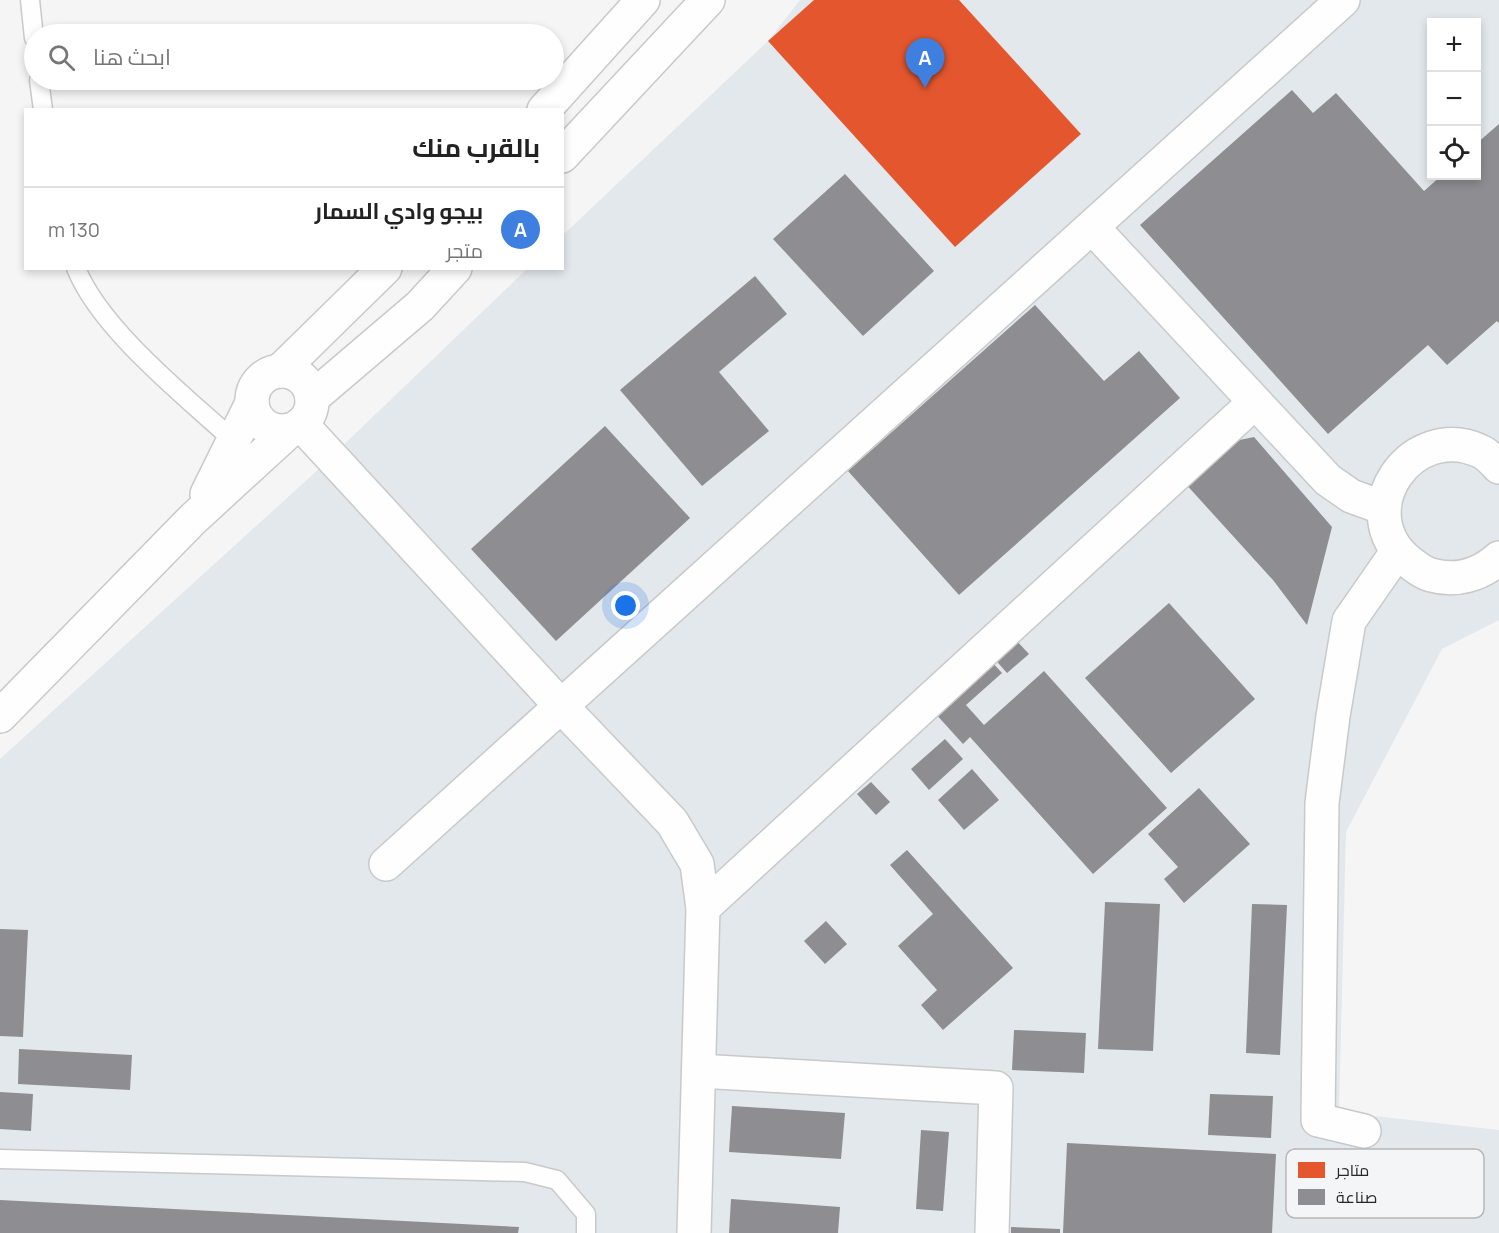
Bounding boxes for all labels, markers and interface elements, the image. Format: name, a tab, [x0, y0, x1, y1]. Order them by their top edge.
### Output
map controls	[1427, 18, 1481, 180]
button: +	[1427, 18, 1481, 72]
search box	[24, 24, 564, 90]
pin: A	[906, 38, 944, 88]
icon: search	[45, 41, 78, 74]
text: ابحث هنا	[93, 42, 171, 72]
button: −	[1427, 72, 1481, 126]
button: locate	[1427, 126, 1481, 180]
text: بالقرب منك	[412, 129, 540, 165]
text: بيجو وادي السمار	[315, 196, 483, 226]
text: 130 m	[48, 216, 100, 243]
text: A	[514, 216, 527, 243]
text: متجر	[446, 237, 483, 264]
your location	[611, 591, 640, 620]
legend	[1286, 1149, 1484, 1218]
text: متاجر	[1335, 1159, 1369, 1181]
text: صناعة	[1336, 1186, 1377, 1208]

